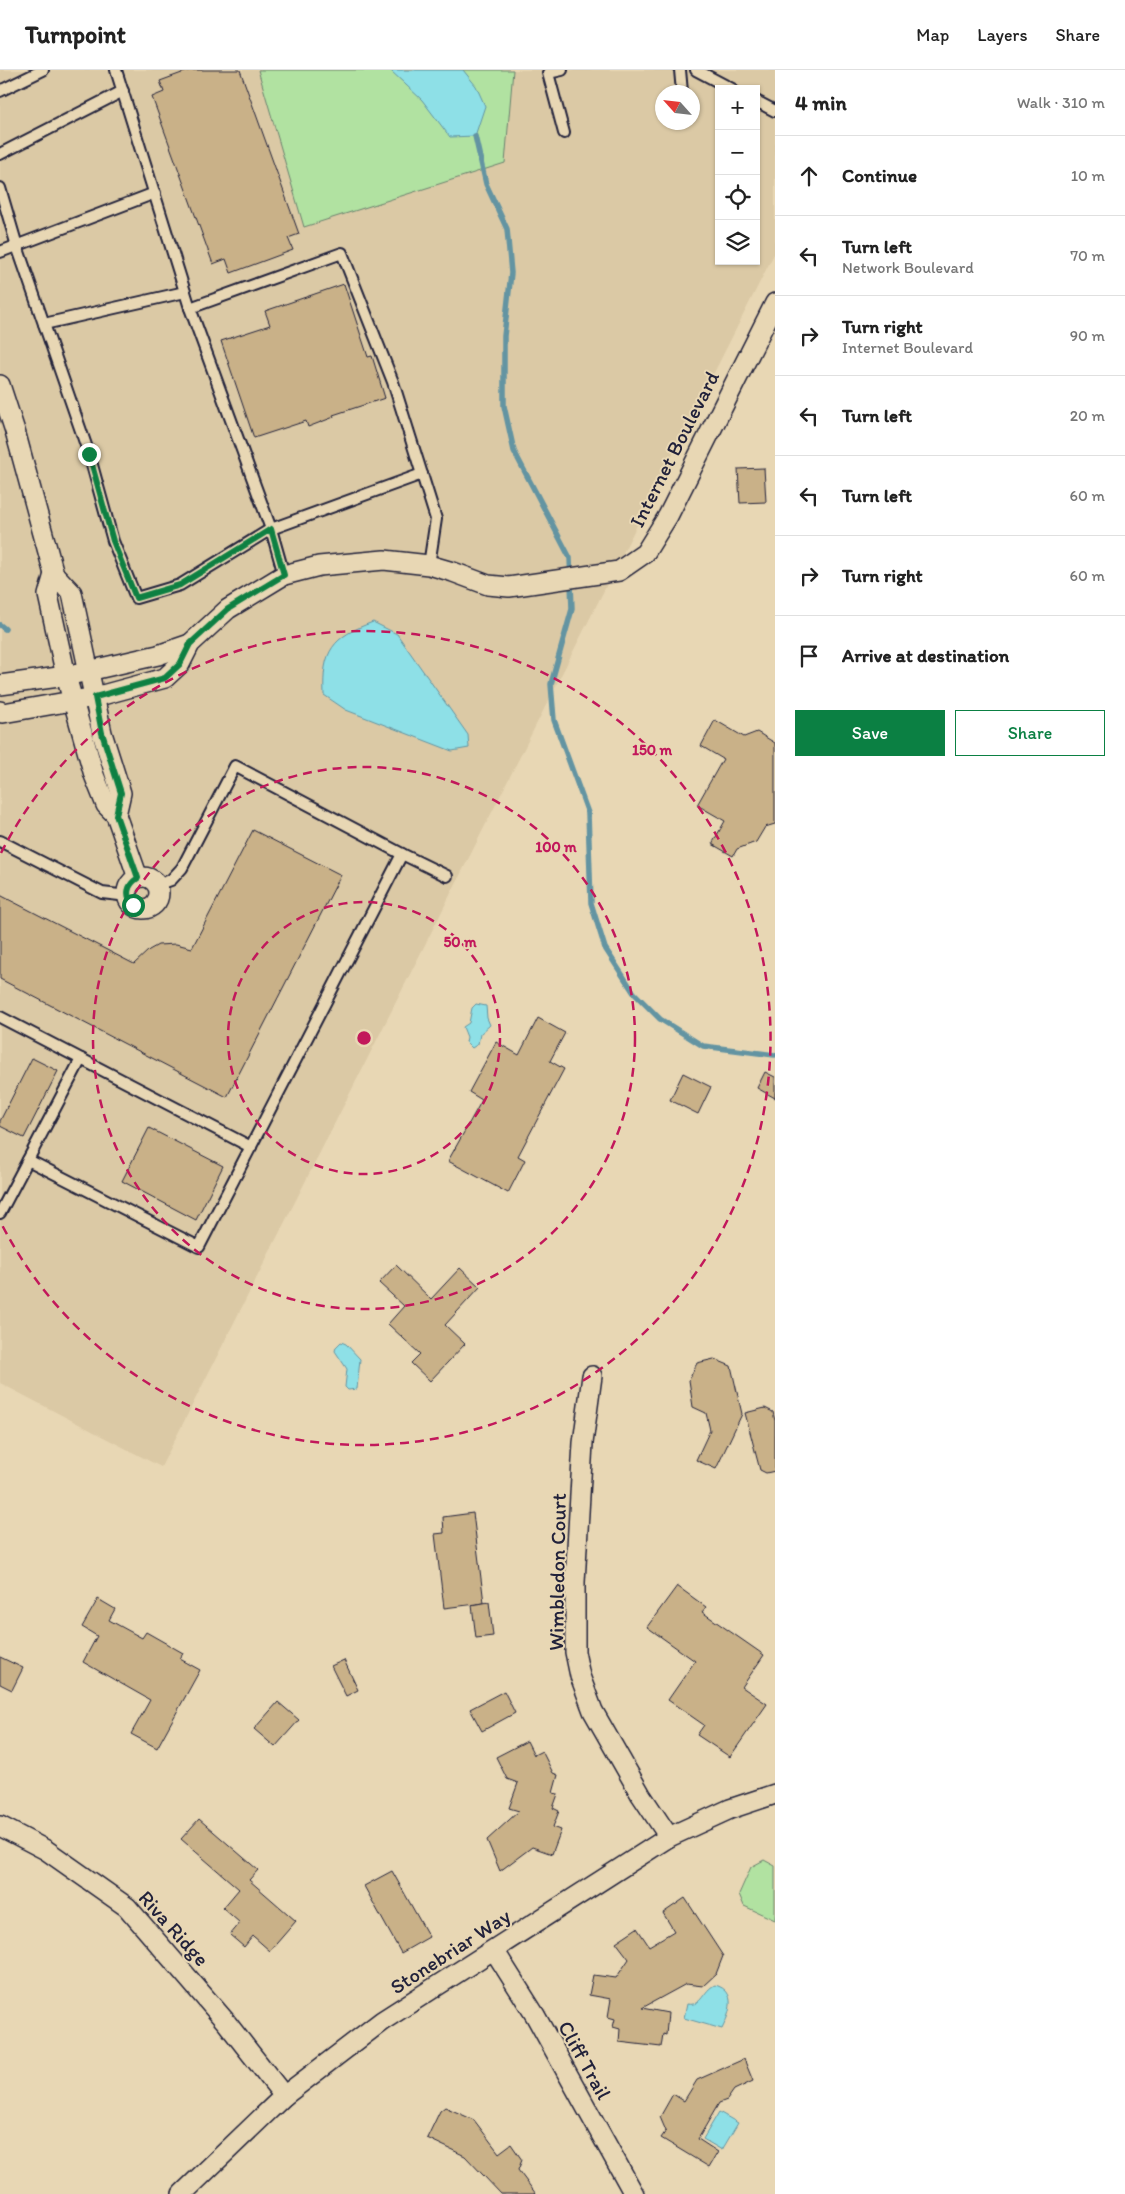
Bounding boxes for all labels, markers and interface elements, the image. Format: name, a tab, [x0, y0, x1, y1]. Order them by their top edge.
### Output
text: Turnpoint	[25, 20, 126, 49]
text: Map	[916, 24, 949, 46]
text: Layers	[977, 24, 1027, 46]
text: Share	[1055, 24, 1100, 46]
north arrow	[655, 85, 700, 130]
map controls	[715, 85, 760, 265]
button: +	[715, 85, 760, 130]
text: 4 min	[795, 90, 847, 115]
text: Walk · 310 m	[1017, 93, 1105, 112]
button: −	[715, 130, 760, 175]
icon: ahead	[795, 162, 823, 190]
text: Continue	[842, 164, 917, 187]
text: 10 m	[1071, 166, 1105, 185]
button: locate	[715, 175, 760, 220]
button: layers	[715, 220, 760, 265]
text: Turn left	[842, 235, 912, 258]
icon: left	[795, 242, 823, 270]
text: 70 m	[1070, 246, 1105, 265]
text: Network Boulevard	[842, 258, 974, 277]
text: Turn right	[842, 315, 923, 338]
icon: right	[795, 322, 823, 350]
text: 90 m	[1070, 326, 1105, 345]
text: Internet Boulevard	[842, 338, 973, 357]
street label: Internet Boulevard	[624, 366, 724, 531]
icon: left	[795, 402, 823, 430]
text: Turn left	[842, 404, 912, 427]
text: 20 m	[1070, 406, 1105, 425]
route end	[78, 443, 101, 466]
icon: left	[795, 482, 823, 510]
text: Turn left	[842, 484, 912, 507]
text: 60 m	[1070, 486, 1105, 505]
icon: right	[795, 562, 823, 590]
text: Turn right	[842, 564, 923, 587]
text: 60 m	[1070, 566, 1105, 585]
icon: arrive	[795, 642, 823, 670]
text: Arrive at destination	[842, 644, 1009, 667]
button: Save	[795, 710, 945, 756]
button: Share	[955, 710, 1105, 756]
text: 150 m	[632, 741, 672, 759]
text: 100 m	[535, 838, 577, 856]
route start	[122, 894, 145, 917]
text: 50 m	[443, 933, 477, 951]
centre of rings	[355, 1029, 373, 1047]
street label: Wimbledon Court	[543, 1493, 571, 1651]
street label: Riva Ridge	[134, 1885, 214, 1971]
street label: Stonebriar Way	[385, 1903, 515, 1999]
street label: Cliff Trail	[553, 2016, 617, 2104]

